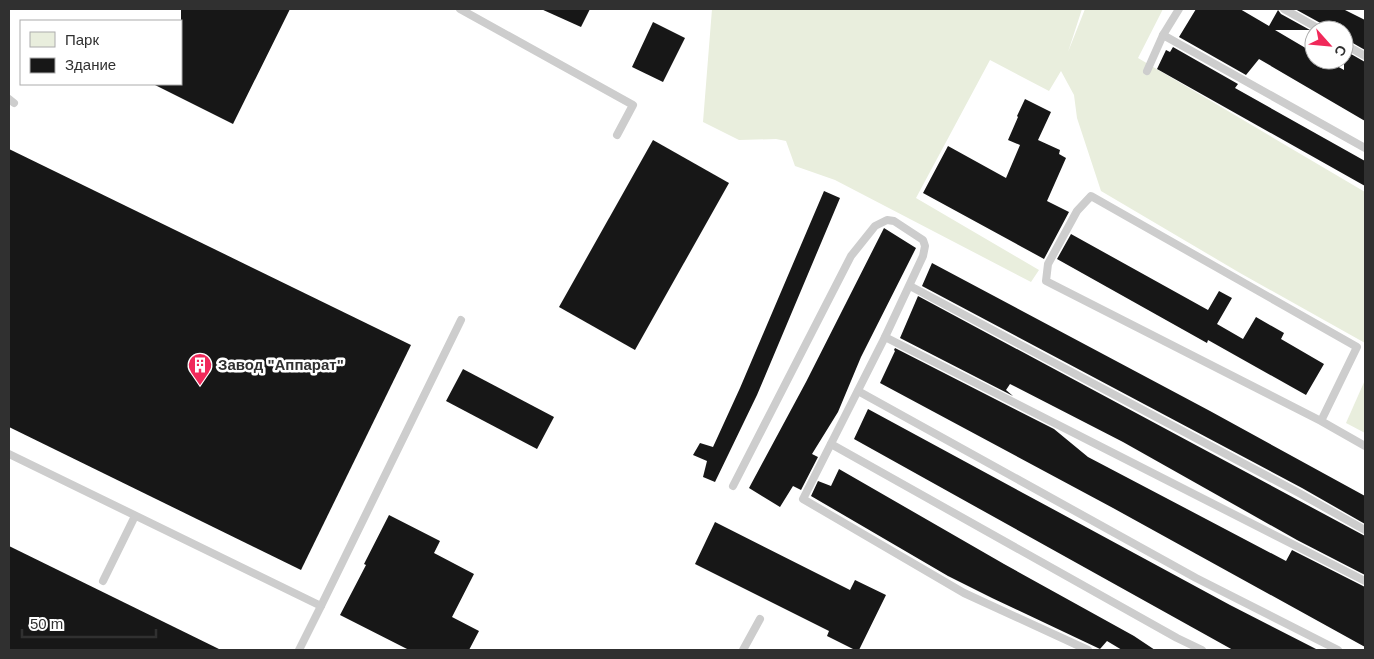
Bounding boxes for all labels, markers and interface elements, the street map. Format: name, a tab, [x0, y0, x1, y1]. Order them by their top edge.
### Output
legend	[20, 20, 182, 85]
north arrow	[1304, 20, 1354, 70]
text: Парк	[65, 31, 99, 48]
text: С	[1331, 43, 1350, 59]
text: Здание	[65, 56, 116, 73]
building icon: Завод "Аппарат"	[187, 352, 213, 386]
place label: Завод "Аппарат"	[218, 356, 344, 373]
scale bar	[22, 606, 156, 638]
text: 50 m	[30, 615, 63, 632]

